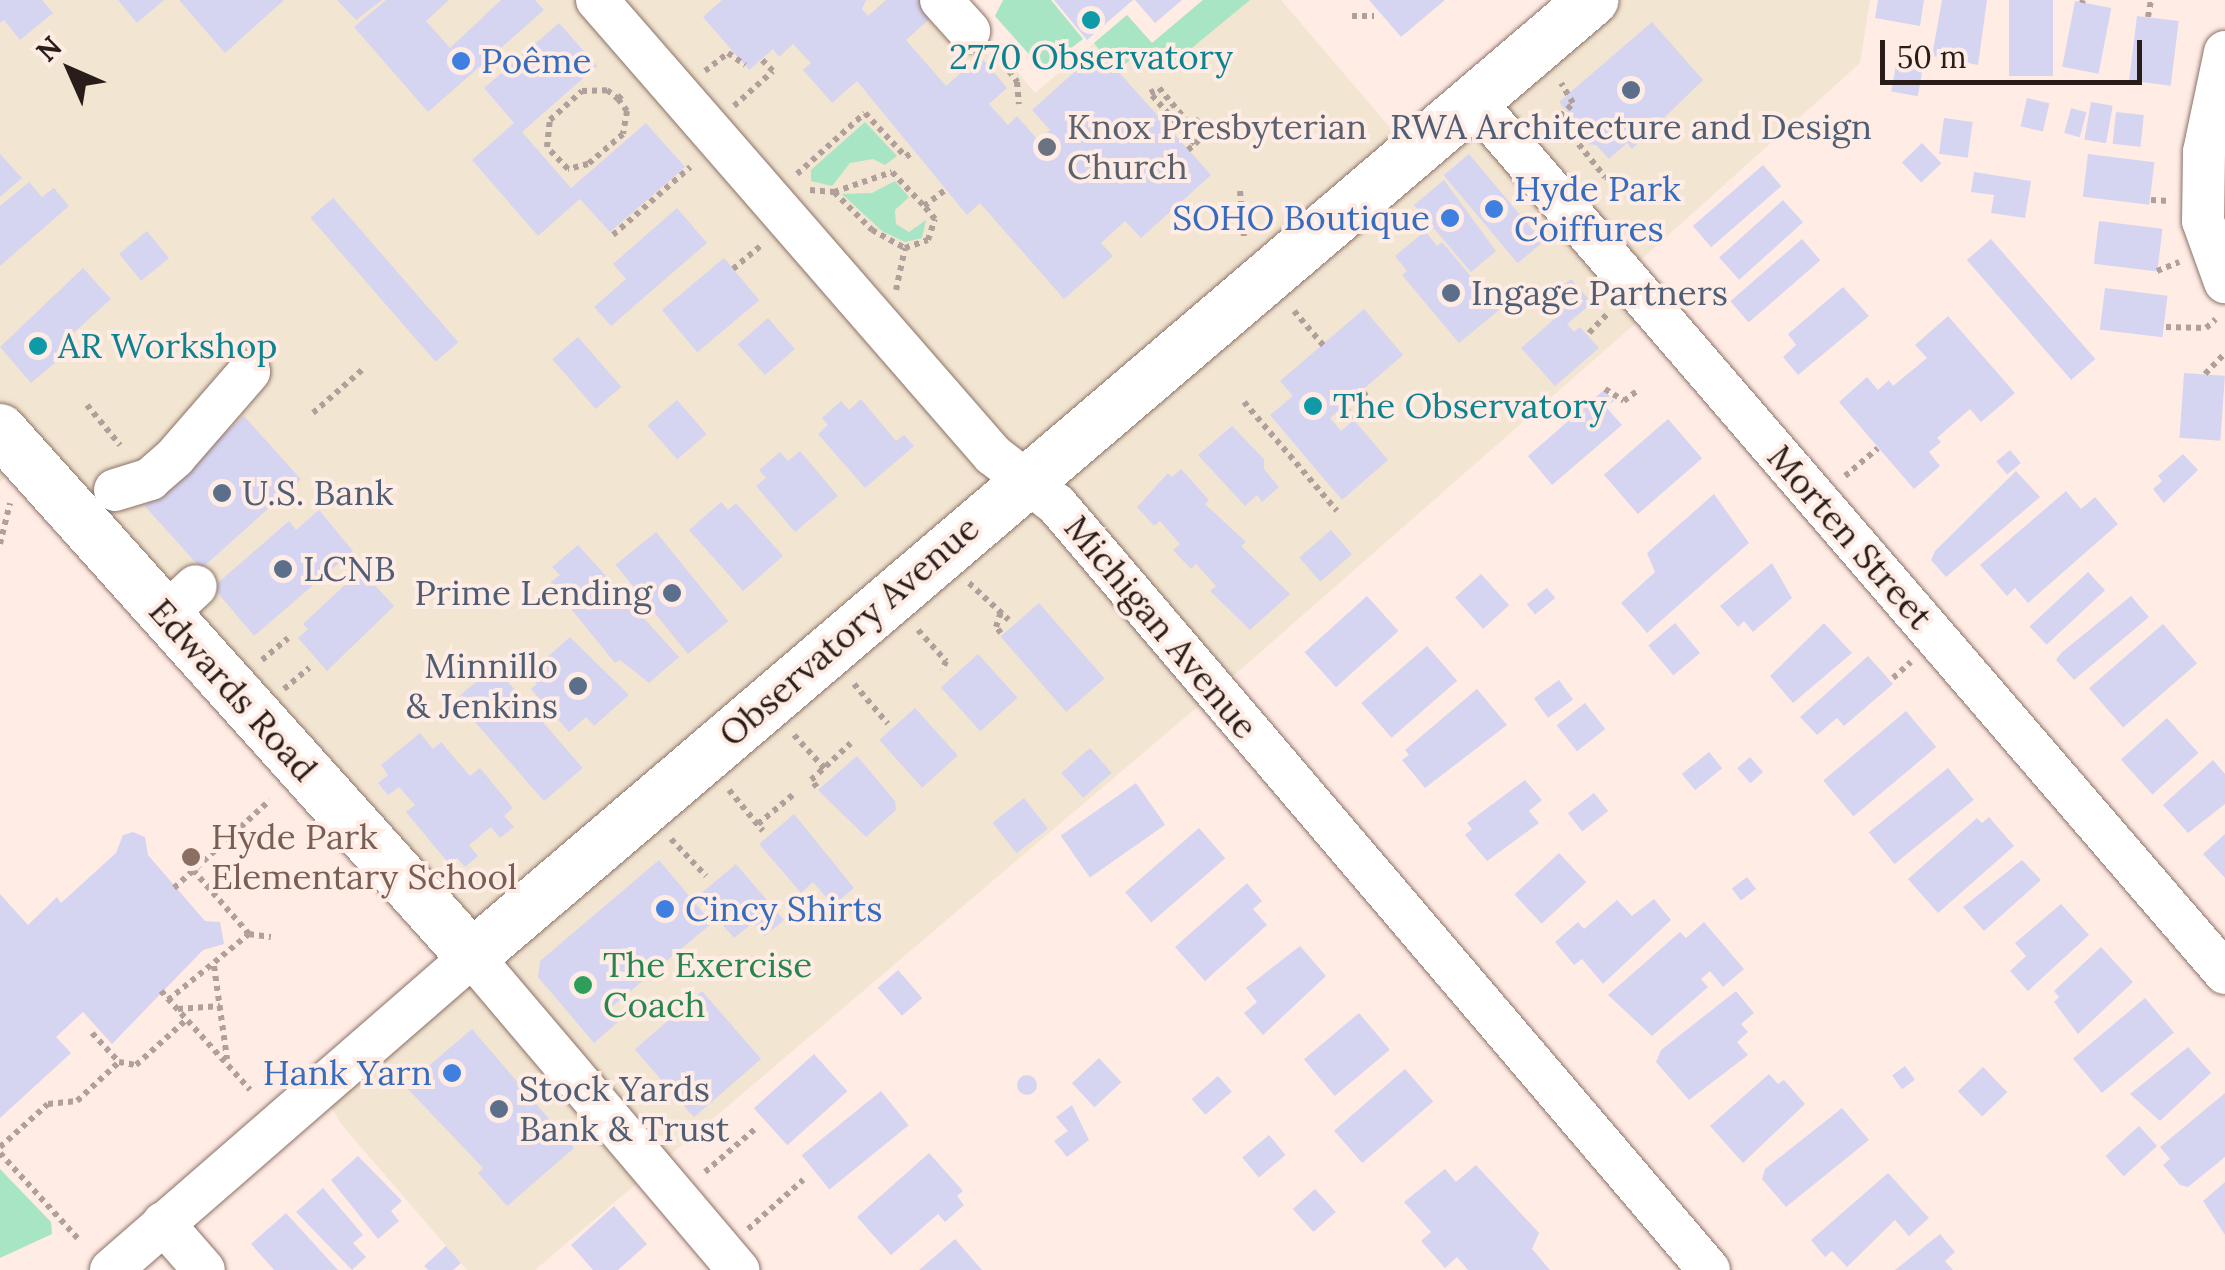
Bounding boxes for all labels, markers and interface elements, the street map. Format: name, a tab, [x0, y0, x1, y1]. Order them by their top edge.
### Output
marker: 2770 Observatory	[1080, 9, 1102, 31]
north arrow	[20, 20, 120, 120]
scale bar	[1885, 20, 2148, 82]
text: N	[28, 28, 69, 69]
place label: 2770 Observatory	[949, 36, 1233, 78]
text: 50 m	[1897, 38, 1967, 76]
place label: Poême	[481, 40, 592, 82]
marker: Poême	[450, 50, 472, 72]
marker: RWA Architecture and Design	[1620, 79, 1642, 101]
place label: Knox Presbyterian Church	[1067, 106, 1367, 188]
place label: RWA Architecture and Design	[1390, 106, 1872, 148]
marker: Knox Presbyterian Church	[1036, 136, 1058, 158]
place label: Hyde Park Coiffures	[1514, 168, 1681, 250]
place label: SOHO Boutique	[1172, 197, 1430, 239]
marker: Hyde Park Coiffures	[1483, 198, 1505, 220]
marker: SOHO Boutique	[1439, 207, 1461, 229]
place label: Ingage Partners	[1471, 272, 1728, 314]
marker: Ingage Partners	[1440, 282, 1462, 304]
place label: AR Workshop	[58, 325, 277, 367]
marker: AR Workshop	[27, 335, 49, 357]
place label: The Observatory	[1333, 385, 1607, 427]
marker: The Observatory	[1302, 395, 1324, 417]
street label: Morten Street	[1759, 436, 1941, 638]
place label: U.S. Bank	[242, 472, 393, 514]
marker: U.S. Bank	[211, 482, 233, 504]
street label: Observatory Avenue	[711, 507, 987, 755]
street label: Michigan Avenue	[1056, 507, 1266, 747]
place label: LCNB	[303, 548, 395, 590]
marker: LCNB	[272, 558, 294, 580]
place label: Prime Lending	[415, 572, 652, 614]
marker: Prime Lending	[661, 582, 683, 604]
street label: Edwards Road	[140, 590, 326, 790]
place label: Minnillo & Jenkins	[406, 645, 558, 727]
marker: Minnillo & Jenkins	[567, 675, 589, 697]
place label: Hyde Park Elementary School	[211, 816, 517, 898]
marker: Hyde Park Elementary School	[180, 846, 202, 868]
place label: Cincy Shirts	[685, 888, 882, 930]
marker: Cincy Shirts	[654, 898, 676, 920]
place label: The Exercise Coach	[603, 944, 812, 1026]
marker: The Exercise Coach	[572, 974, 594, 996]
place label: Hank Yarn	[263, 1052, 432, 1094]
marker: Hank Yarn	[441, 1062, 463, 1084]
place label: Stock Yards Bank & Trust	[519, 1068, 729, 1150]
marker: Stock Yards Bank & Trust	[488, 1098, 510, 1120]

